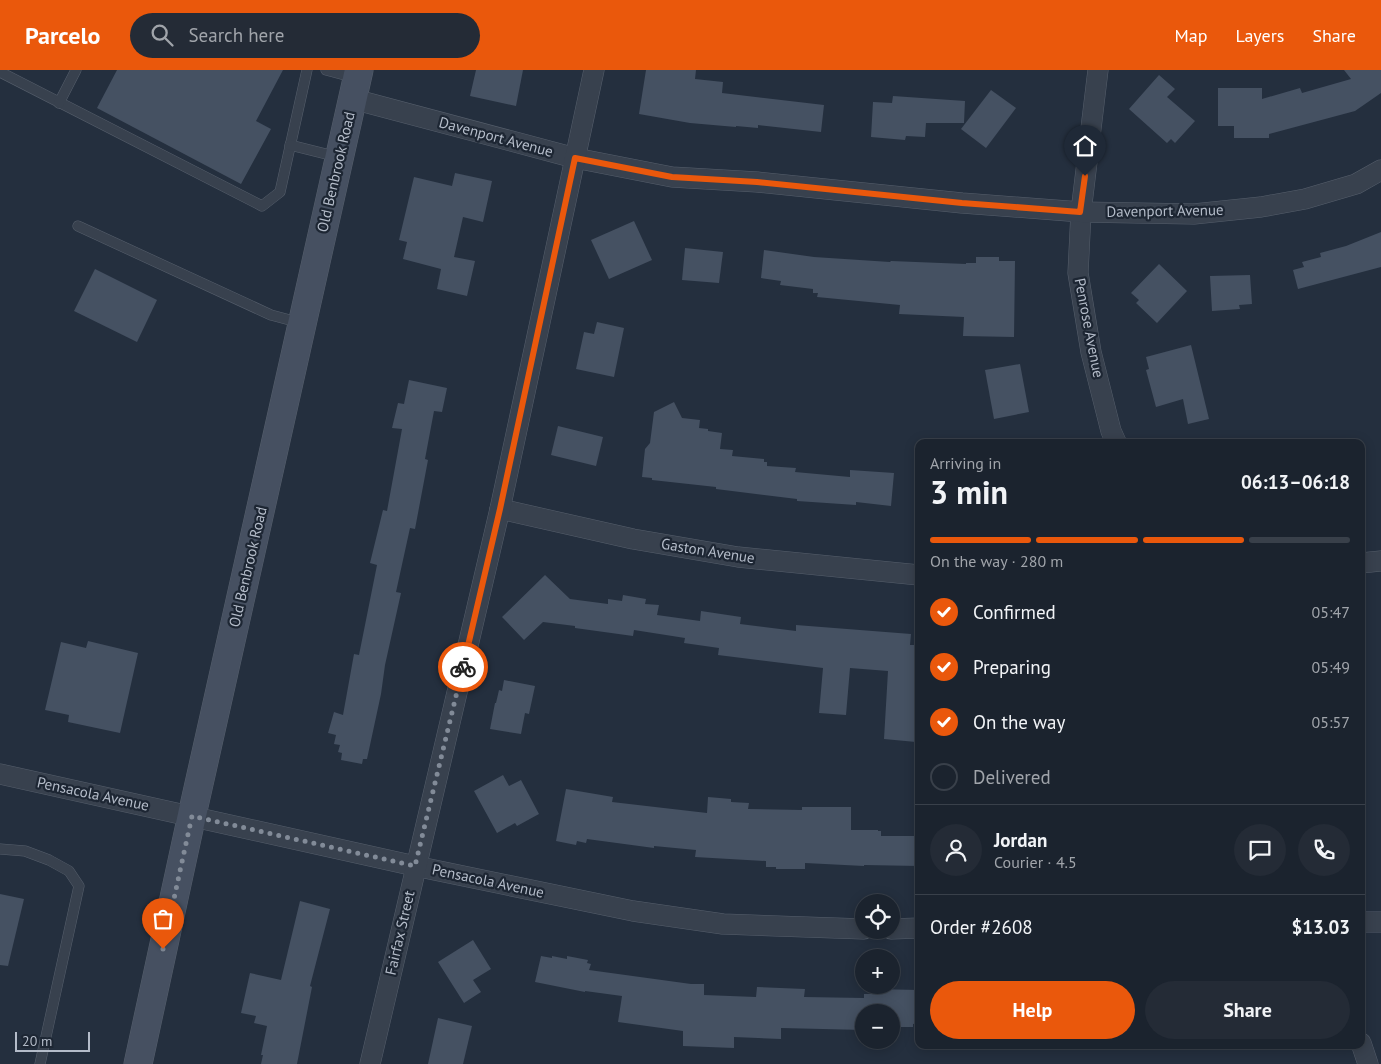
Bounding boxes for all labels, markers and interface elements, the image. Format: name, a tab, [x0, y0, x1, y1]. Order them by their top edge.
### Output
search box	[130, 13, 480, 58]
text: Parcelo	[25, 20, 100, 51]
icon: search	[148, 21, 176, 49]
text: Search here	[188, 23, 284, 47]
text: Map	[1175, 24, 1207, 47]
text: Layers	[1235, 24, 1284, 47]
text: Share	[1312, 24, 1356, 47]
street label: Old Benbrook Road	[312, 110, 359, 234]
street label: Davenport Avenue	[437, 112, 555, 161]
pin	[1064, 125, 1106, 176]
icon: home	[1071, 132, 1099, 160]
street label: Davenport Avenue	[1106, 200, 1224, 221]
street label: Penrose Avenue	[1071, 276, 1108, 379]
text: Arriving in	[930, 453, 1001, 473]
text: 06:13–06:18	[1241, 470, 1350, 494]
text: 3 min	[930, 471, 1008, 513]
street label: Old Benbrook Road	[224, 505, 271, 629]
street label: Gaston Avenue	[660, 534, 756, 567]
text: On the way · 280 m	[930, 551, 1063, 571]
icon: check	[930, 598, 958, 626]
text: Confirmed	[973, 600, 1056, 624]
text: 05:47	[1312, 602, 1350, 622]
courier	[438, 642, 488, 692]
icon: bike	[449, 653, 477, 681]
icon: check	[930, 653, 958, 681]
text: Preparing	[973, 655, 1051, 679]
text: 05:49	[1312, 657, 1350, 677]
icon: check	[930, 708, 958, 736]
text: On the way	[973, 710, 1065, 734]
text: 05:57	[1312, 712, 1350, 732]
text: Delivered	[973, 765, 1051, 789]
street label: Pensacola Avenue	[35, 772, 151, 815]
button: person	[930, 824, 982, 876]
button: chat	[1234, 824, 1286, 876]
button: phone	[1298, 824, 1350, 876]
text: Jordan	[994, 828, 1047, 852]
text: Courier · 4.5	[994, 852, 1077, 872]
street label: Pensacola Avenue	[430, 859, 546, 902]
street label: Fairfax Street	[381, 889, 418, 977]
map controls	[855, 894, 900, 1049]
button: locate	[855, 894, 900, 939]
pin	[142, 898, 184, 949]
icon: bag	[149, 905, 177, 933]
text: Order #2608	[930, 915, 1033, 939]
text: $13.03	[1291, 915, 1350, 939]
button: +	[855, 949, 900, 994]
button: Help	[930, 981, 1135, 1039]
button: Share	[1145, 981, 1350, 1039]
button: −	[855, 1004, 900, 1049]
scale bar	[15, 1029, 90, 1052]
text: 20 m	[22, 1032, 52, 1050]

